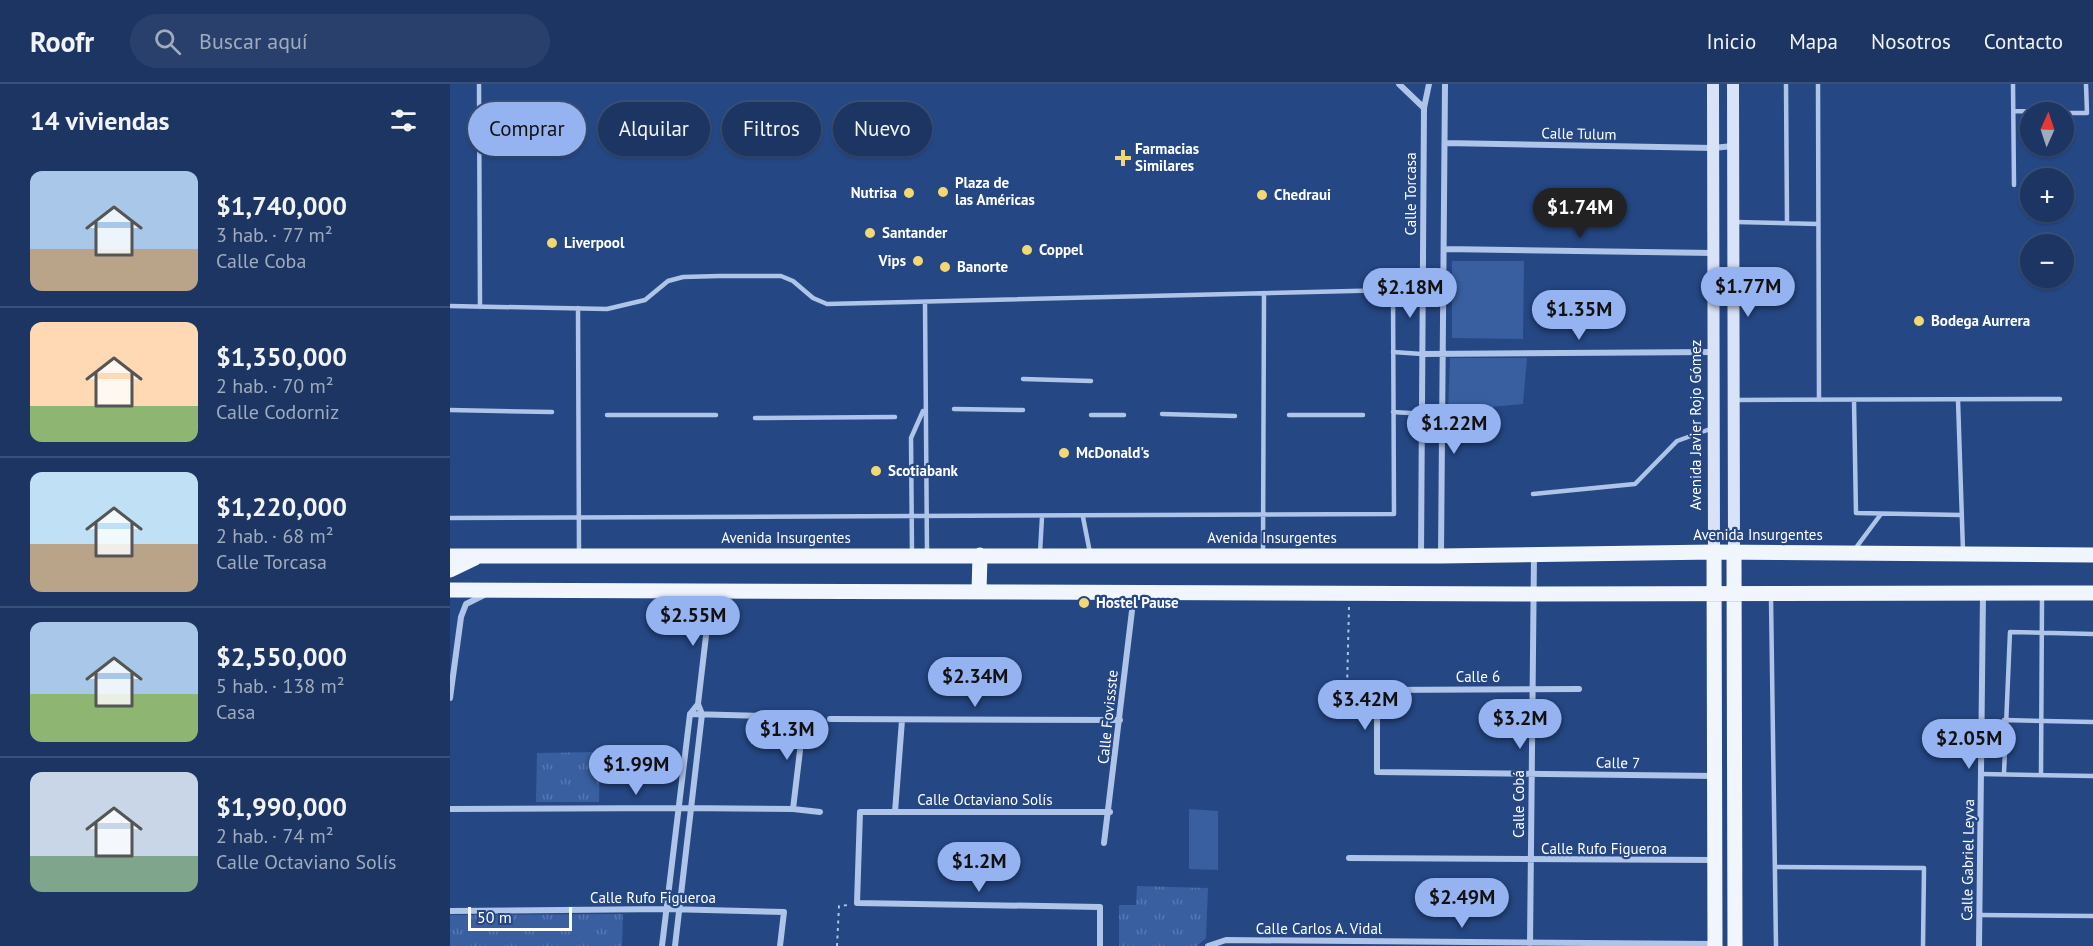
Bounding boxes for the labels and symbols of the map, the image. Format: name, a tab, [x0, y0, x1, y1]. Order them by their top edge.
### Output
north arrow	[2020, 102, 2074, 156]
street label: Calle Tulum	[1541, 123, 1617, 144]
place label: Farmacias Similares	[1135, 139, 1199, 175]
marker: Farmacias Similares	[1116, 151, 1130, 165]
street label: Calle Torcasa	[1401, 152, 1420, 236]
place label: Plaza de las Américas	[955, 173, 1035, 209]
place label: Nutrisa	[851, 183, 897, 202]
marker: Plaza de las Américas	[936, 185, 950, 199]
place label: Chedraui	[1274, 185, 1331, 204]
marker: Nutrisa	[902, 186, 916, 200]
marker: Chedraui	[1255, 188, 1269, 202]
pin: $1.74M	[1531, 188, 1629, 239]
place label: Santander	[882, 223, 948, 242]
marker: Santander	[863, 226, 877, 240]
place label: Liverpool	[564, 233, 625, 252]
marker: Liverpool	[545, 236, 559, 250]
place label: Coppel	[1039, 240, 1084, 259]
marker: Coppel	[1020, 243, 1034, 257]
place label: Vips	[878, 251, 906, 270]
marker: Vips	[911, 254, 925, 268]
place label: Banorte	[957, 257, 1008, 276]
marker: Banorte	[938, 260, 952, 274]
pin: $1.77M	[1699, 267, 1797, 318]
pin: $2.18M	[1361, 268, 1459, 319]
pin: $1.35M	[1530, 290, 1628, 341]
place label: Bodega Aurrera	[1931, 311, 2030, 330]
marker: Bodega Aurrera	[1912, 314, 1926, 328]
street label: Avenida Javier Rojo Gómez	[1686, 340, 1705, 510]
pin: $1.22M	[1405, 404, 1503, 455]
place label: McDonald's	[1076, 443, 1149, 462]
marker: McDonald's	[1057, 446, 1071, 460]
place label: Scotiabank	[888, 461, 959, 480]
marker: Scotiabank	[869, 464, 883, 478]
street label: Avenida Insurgentes	[1693, 525, 1823, 544]
street label: Avenida Insurgentes	[721, 528, 851, 547]
street label: Avenida Insurgentes	[1207, 528, 1337, 547]
place label: Hostel Pause	[1096, 593, 1179, 612]
pin: $2.55M	[644, 596, 742, 647]
marker: Hostel Pause	[1077, 596, 1091, 610]
pin: $2.34M	[926, 657, 1024, 708]
street label: Calle 6	[1456, 667, 1500, 686]
street label: Calle Fovissste	[1093, 669, 1122, 765]
pin: $3.42M	[1316, 680, 1414, 731]
pin: $3.2M	[1478, 699, 1562, 750]
pin: $1.3M	[745, 710, 829, 761]
pin: $2.05M	[1920, 719, 2018, 770]
pin: $1.99M	[587, 745, 685, 796]
street label: Calle 7	[1596, 753, 1640, 772]
street label: Calle Cobá	[1509, 770, 1528, 838]
street label: Calle Octaviano Solís	[917, 790, 1053, 809]
street label: Calle Gabriel Leyva	[1957, 799, 1978, 921]
street label: Calle Rufo Figueroa	[1541, 839, 1667, 858]
pin: $1.2M	[937, 842, 1021, 893]
pin: $2.49M	[1413, 878, 1511, 929]
street label: Calle Rufo Figueroa	[590, 888, 716, 907]
scale bar	[468, 904, 572, 932]
street label: Calle Carlos A. Vidal	[1256, 919, 1383, 938]

